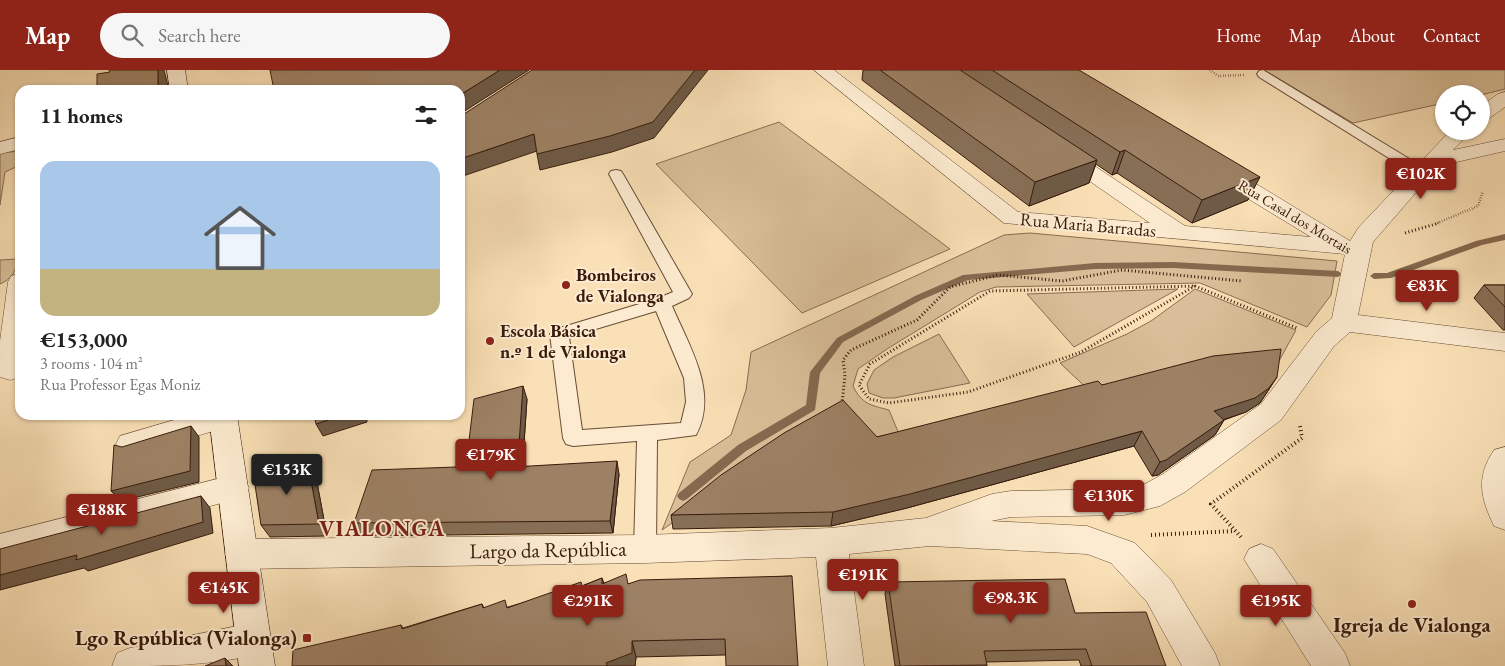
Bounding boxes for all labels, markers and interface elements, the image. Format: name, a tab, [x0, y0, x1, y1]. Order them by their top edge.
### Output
search box	[100, 13, 450, 58]
text: Map	[25, 20, 70, 51]
icon: search	[118, 21, 146, 49]
text: Search here	[158, 23, 241, 48]
text: Home	[1216, 24, 1261, 47]
text: Map	[1289, 24, 1321, 47]
text: About	[1349, 24, 1395, 47]
text: Contact	[1423, 24, 1480, 47]
map controls	[1435, 85, 1490, 140]
button: locate	[1435, 85, 1490, 140]
icon: filters	[412, 101, 440, 129]
text: 11 homes	[40, 102, 123, 129]
pin: €102K	[1386, 158, 1456, 200]
text: €102K	[1396, 163, 1446, 184]
street label: Rua Casal dos Mortais	[1235, 175, 1356, 258]
icon: home	[195, 193, 285, 283]
street label: Rua Maria Barradas	[1019, 207, 1157, 242]
place label: Bombeiros de Vialonga	[576, 263, 664, 307]
pin: €83K	[1397, 270, 1457, 312]
text: €83K	[1407, 275, 1447, 296]
marker: Bombeiros de Vialonga	[560, 279, 572, 291]
place label: Escola Básica n.º 1 de Vialonga	[500, 319, 626, 363]
text: €153,000	[40, 326, 127, 353]
marker: Escola Básica n.º 1 de Vialonga	[484, 335, 496, 347]
text: 3 rooms · 104 m²	[40, 353, 143, 374]
text: Rua Professor Egas Moniz	[40, 374, 200, 395]
pin: €179K	[456, 438, 526, 481]
text: €179K	[466, 444, 516, 465]
pin: €153K	[252, 454, 322, 496]
text: €153K	[262, 459, 312, 480]
pin: €130K	[1074, 480, 1144, 522]
text: €130K	[1084, 485, 1134, 506]
pin: €188K	[67, 494, 137, 536]
text: €188K	[77, 499, 127, 520]
district label: VIALONGA	[319, 514, 445, 543]
street label: Largo da República	[469, 535, 627, 564]
pin: €191K	[828, 558, 898, 601]
text: €191K	[838, 564, 888, 585]
pin: €145K	[189, 572, 259, 614]
text: €145K	[199, 577, 249, 598]
pin: €98.3K	[970, 582, 1052, 624]
pin: €291K	[553, 584, 623, 627]
pin: €195K	[1241, 584, 1311, 627]
text: €98.3K	[984, 587, 1038, 608]
text: €291K	[563, 590, 613, 611]
text: €195K	[1251, 590, 1301, 611]
marker: Igreja de Vialonga	[1406, 598, 1418, 610]
place label: Igreja de Vialonga	[1333, 611, 1492, 638]
place label: Lgo República (Vialonga)	[75, 624, 297, 651]
marker: Lgo República (Vialonga)	[301, 632, 313, 644]

